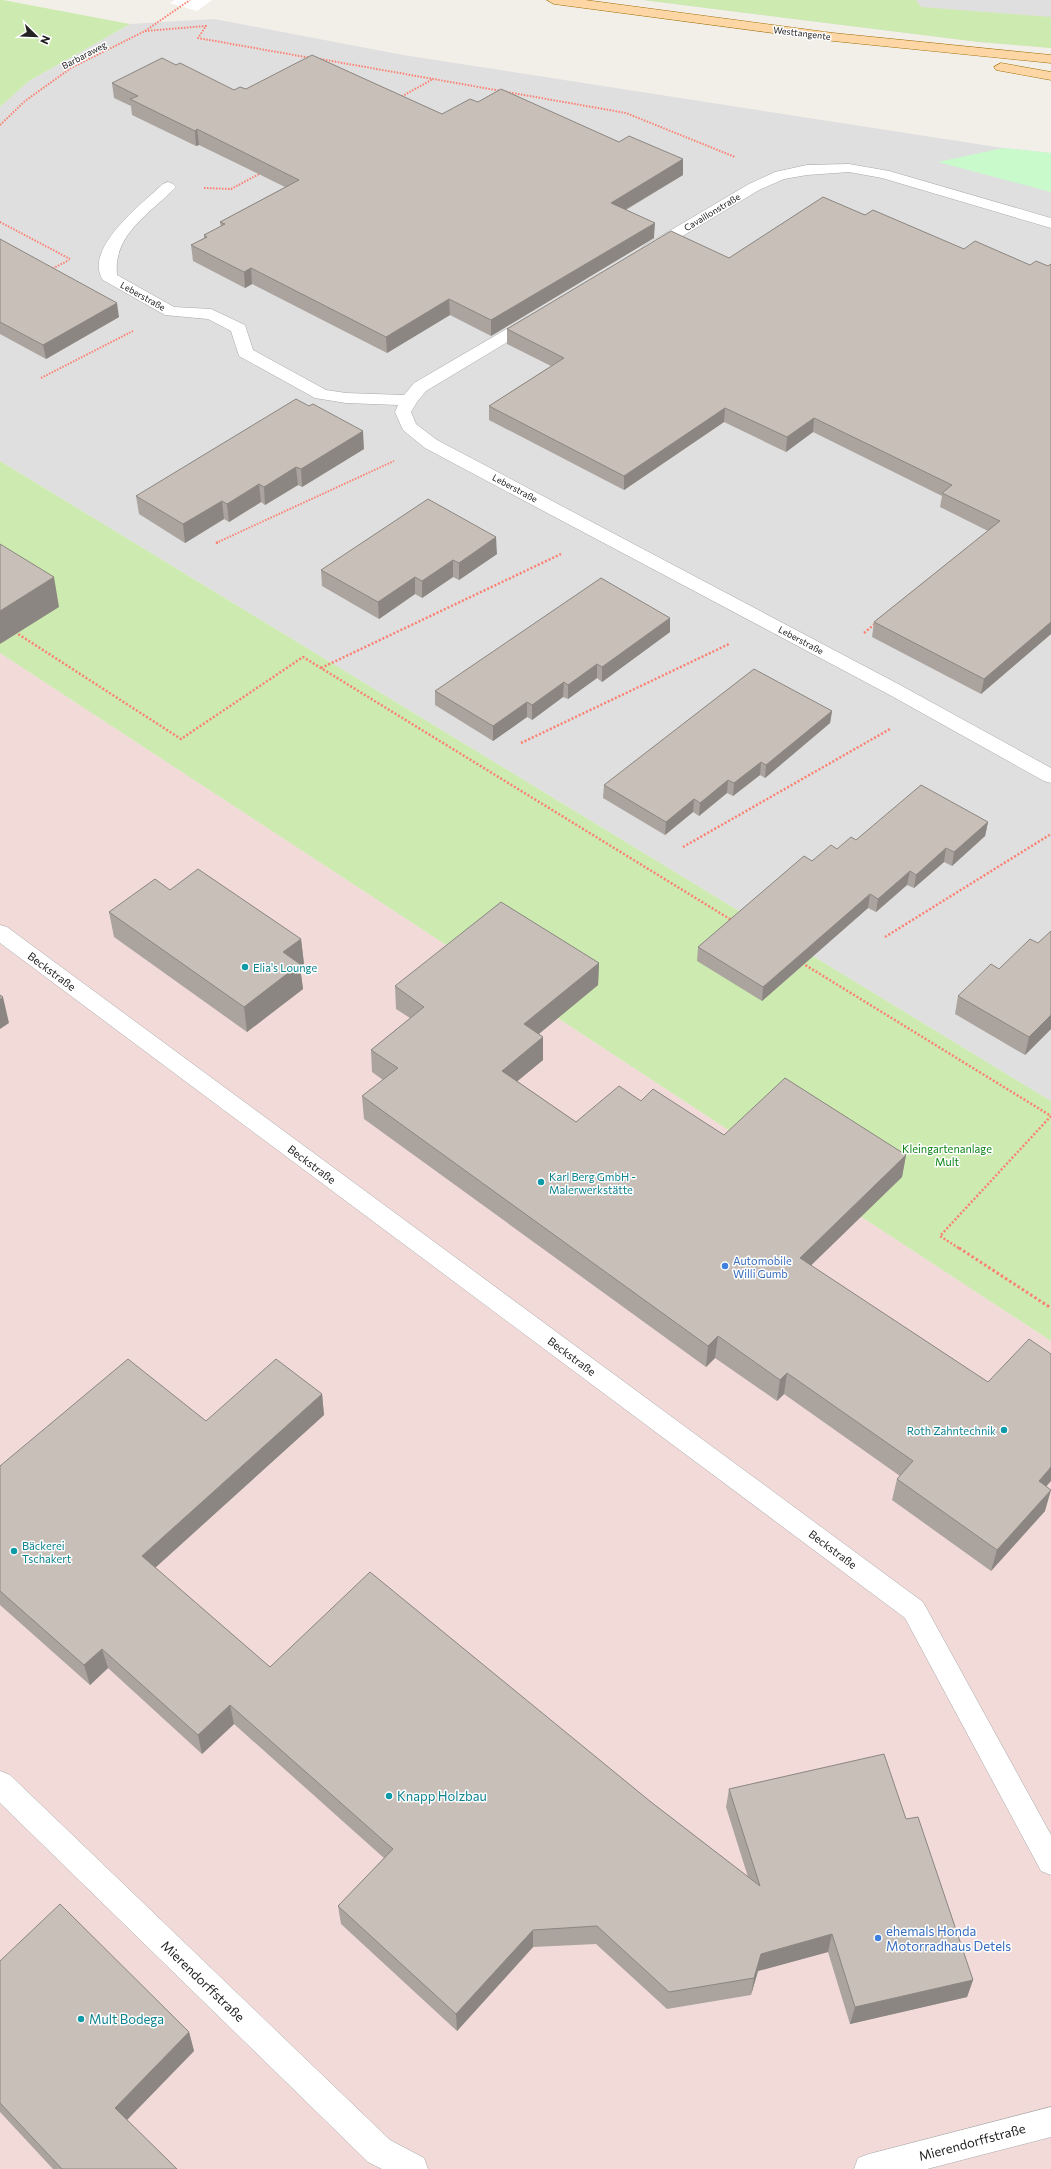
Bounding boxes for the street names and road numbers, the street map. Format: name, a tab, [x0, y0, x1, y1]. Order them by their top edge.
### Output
street label: Westtangente	[773, 24, 832, 42]
street label: Barbaraweg	[60, 39, 108, 71]
street label: Cavaillonstraße	[682, 191, 742, 233]
street label: Leberstraße	[119, 279, 168, 313]
street label: Leberstraße	[491, 472, 540, 505]
street label: Leberstraße	[777, 624, 826, 657]
street label: Beckstraße	[26, 949, 79, 993]
street label: Beckstraße	[286, 1142, 339, 1186]
street label: Beckstraße	[546, 1334, 599, 1378]
street label: Beckstraße	[807, 1527, 860, 1571]
street label: Mierendorffstraße	[158, 1937, 248, 2025]
street label: Mierendorffstraße	[917, 2120, 1027, 2164]

